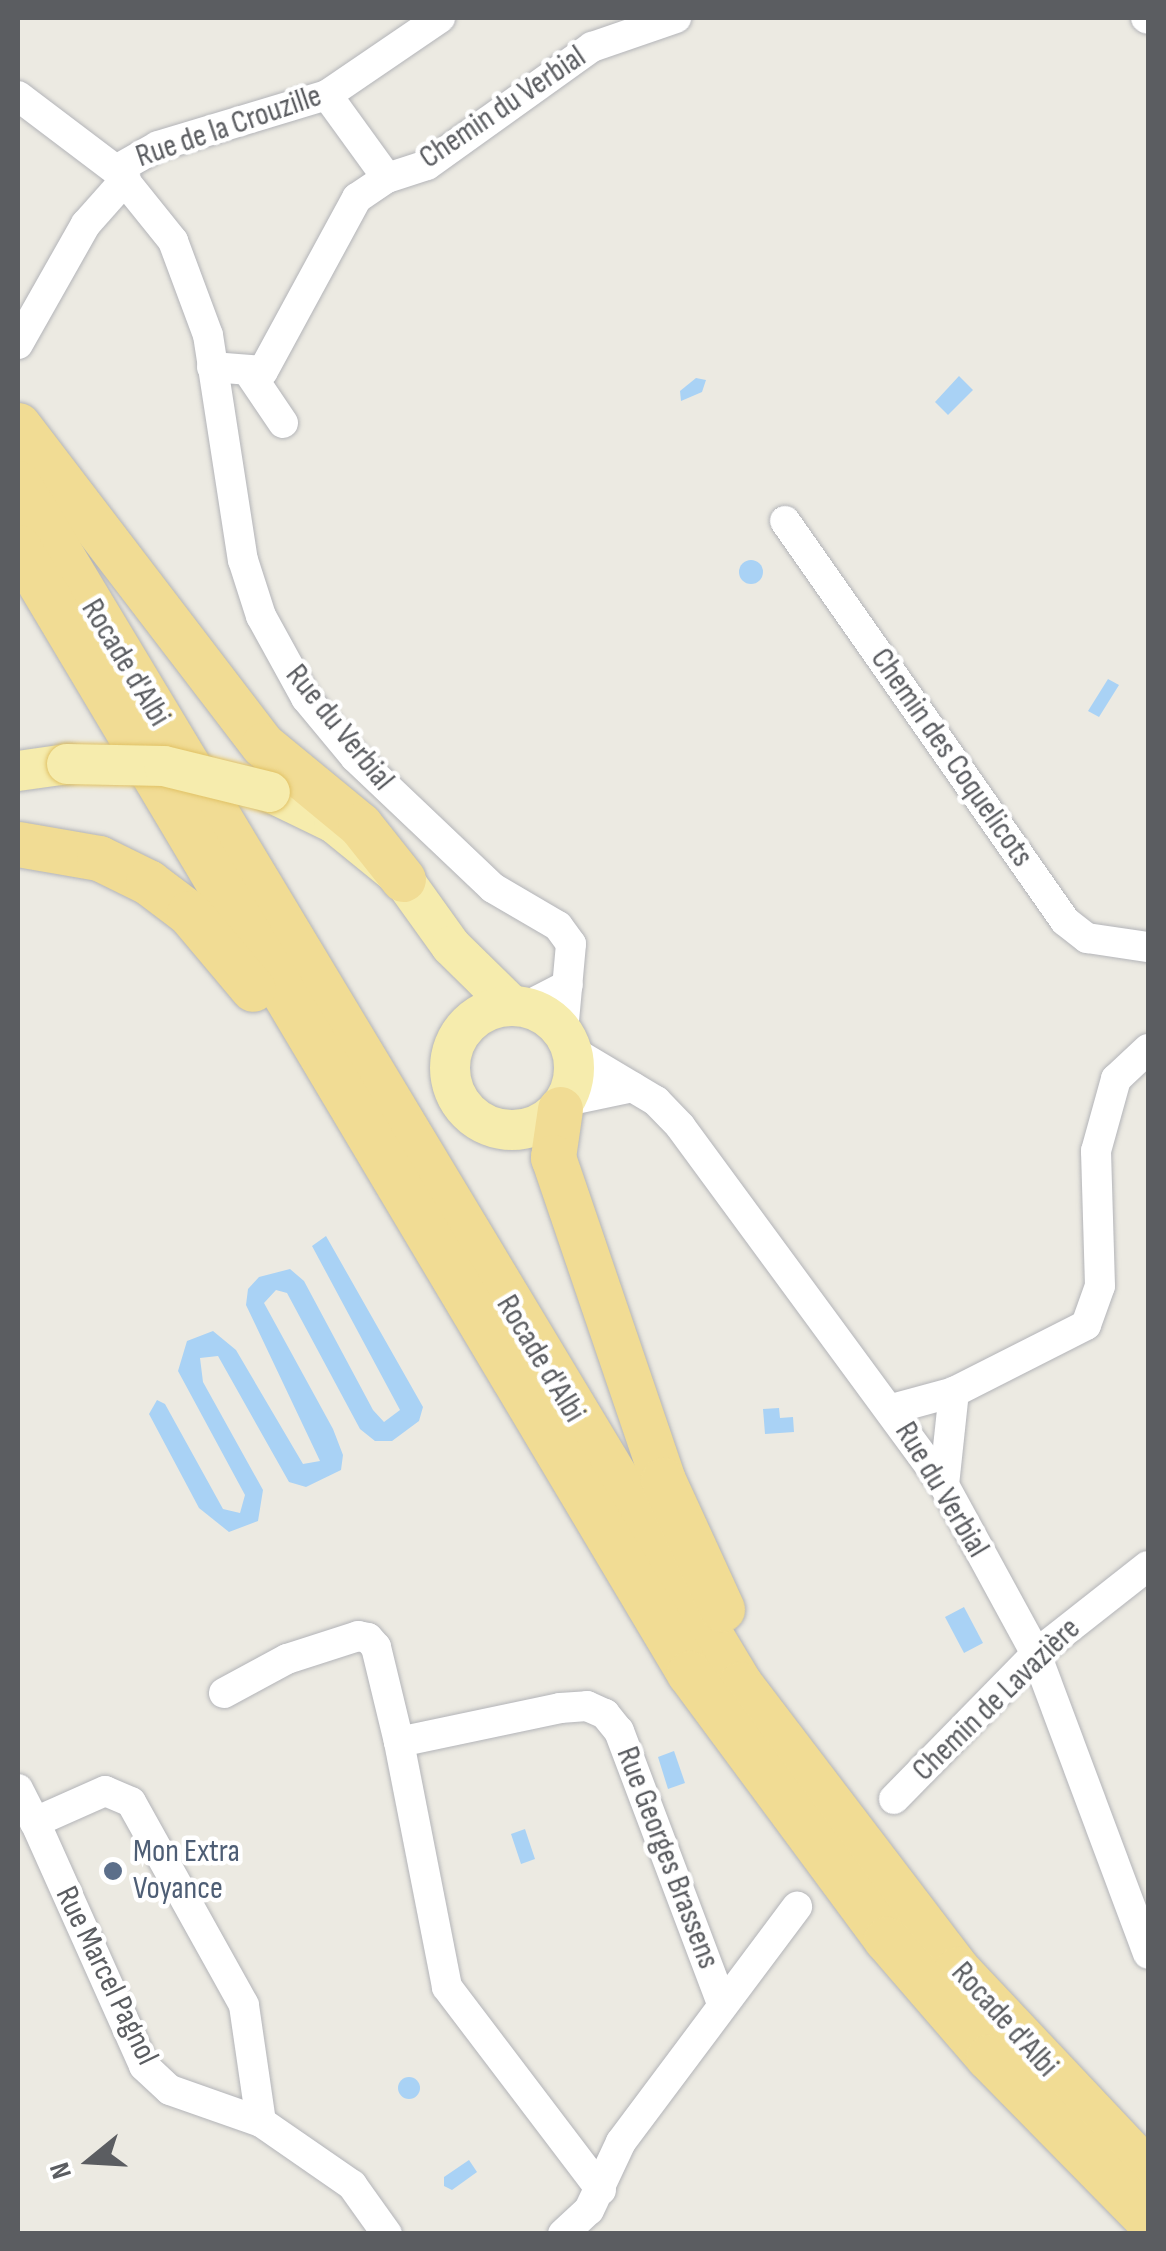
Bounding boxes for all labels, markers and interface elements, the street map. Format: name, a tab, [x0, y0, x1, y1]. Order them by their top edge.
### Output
street label: Chemin du Verbial	[413, 38, 593, 178]
street label: Rue de la Crouzille	[131, 77, 327, 177]
street label: Rocade d'Albi	[72, 593, 178, 733]
street label: Chemin des Coquelicots	[861, 641, 1041, 875]
street label: Rue du Verbial	[277, 657, 401, 799]
street label: Rocade d'Albi	[487, 1289, 593, 1429]
street label: Rue du Verbial	[886, 1415, 996, 1565]
street label: Chemin de Lavazière	[905, 1610, 1089, 1790]
street label: Rue Georges Brassens	[607, 1742, 727, 1974]
place label: Mon Extra Voyance	[133, 1834, 240, 1909]
marker: Mon Extra Voyance	[102, 1860, 124, 1882]
street label: Rue Marcel Pagnol	[46, 1880, 166, 2072]
street label: Rocade d'Albi	[942, 1955, 1066, 2085]
north arrow	[40, 2111, 140, 2211]
text: N	[43, 2158, 79, 2183]

